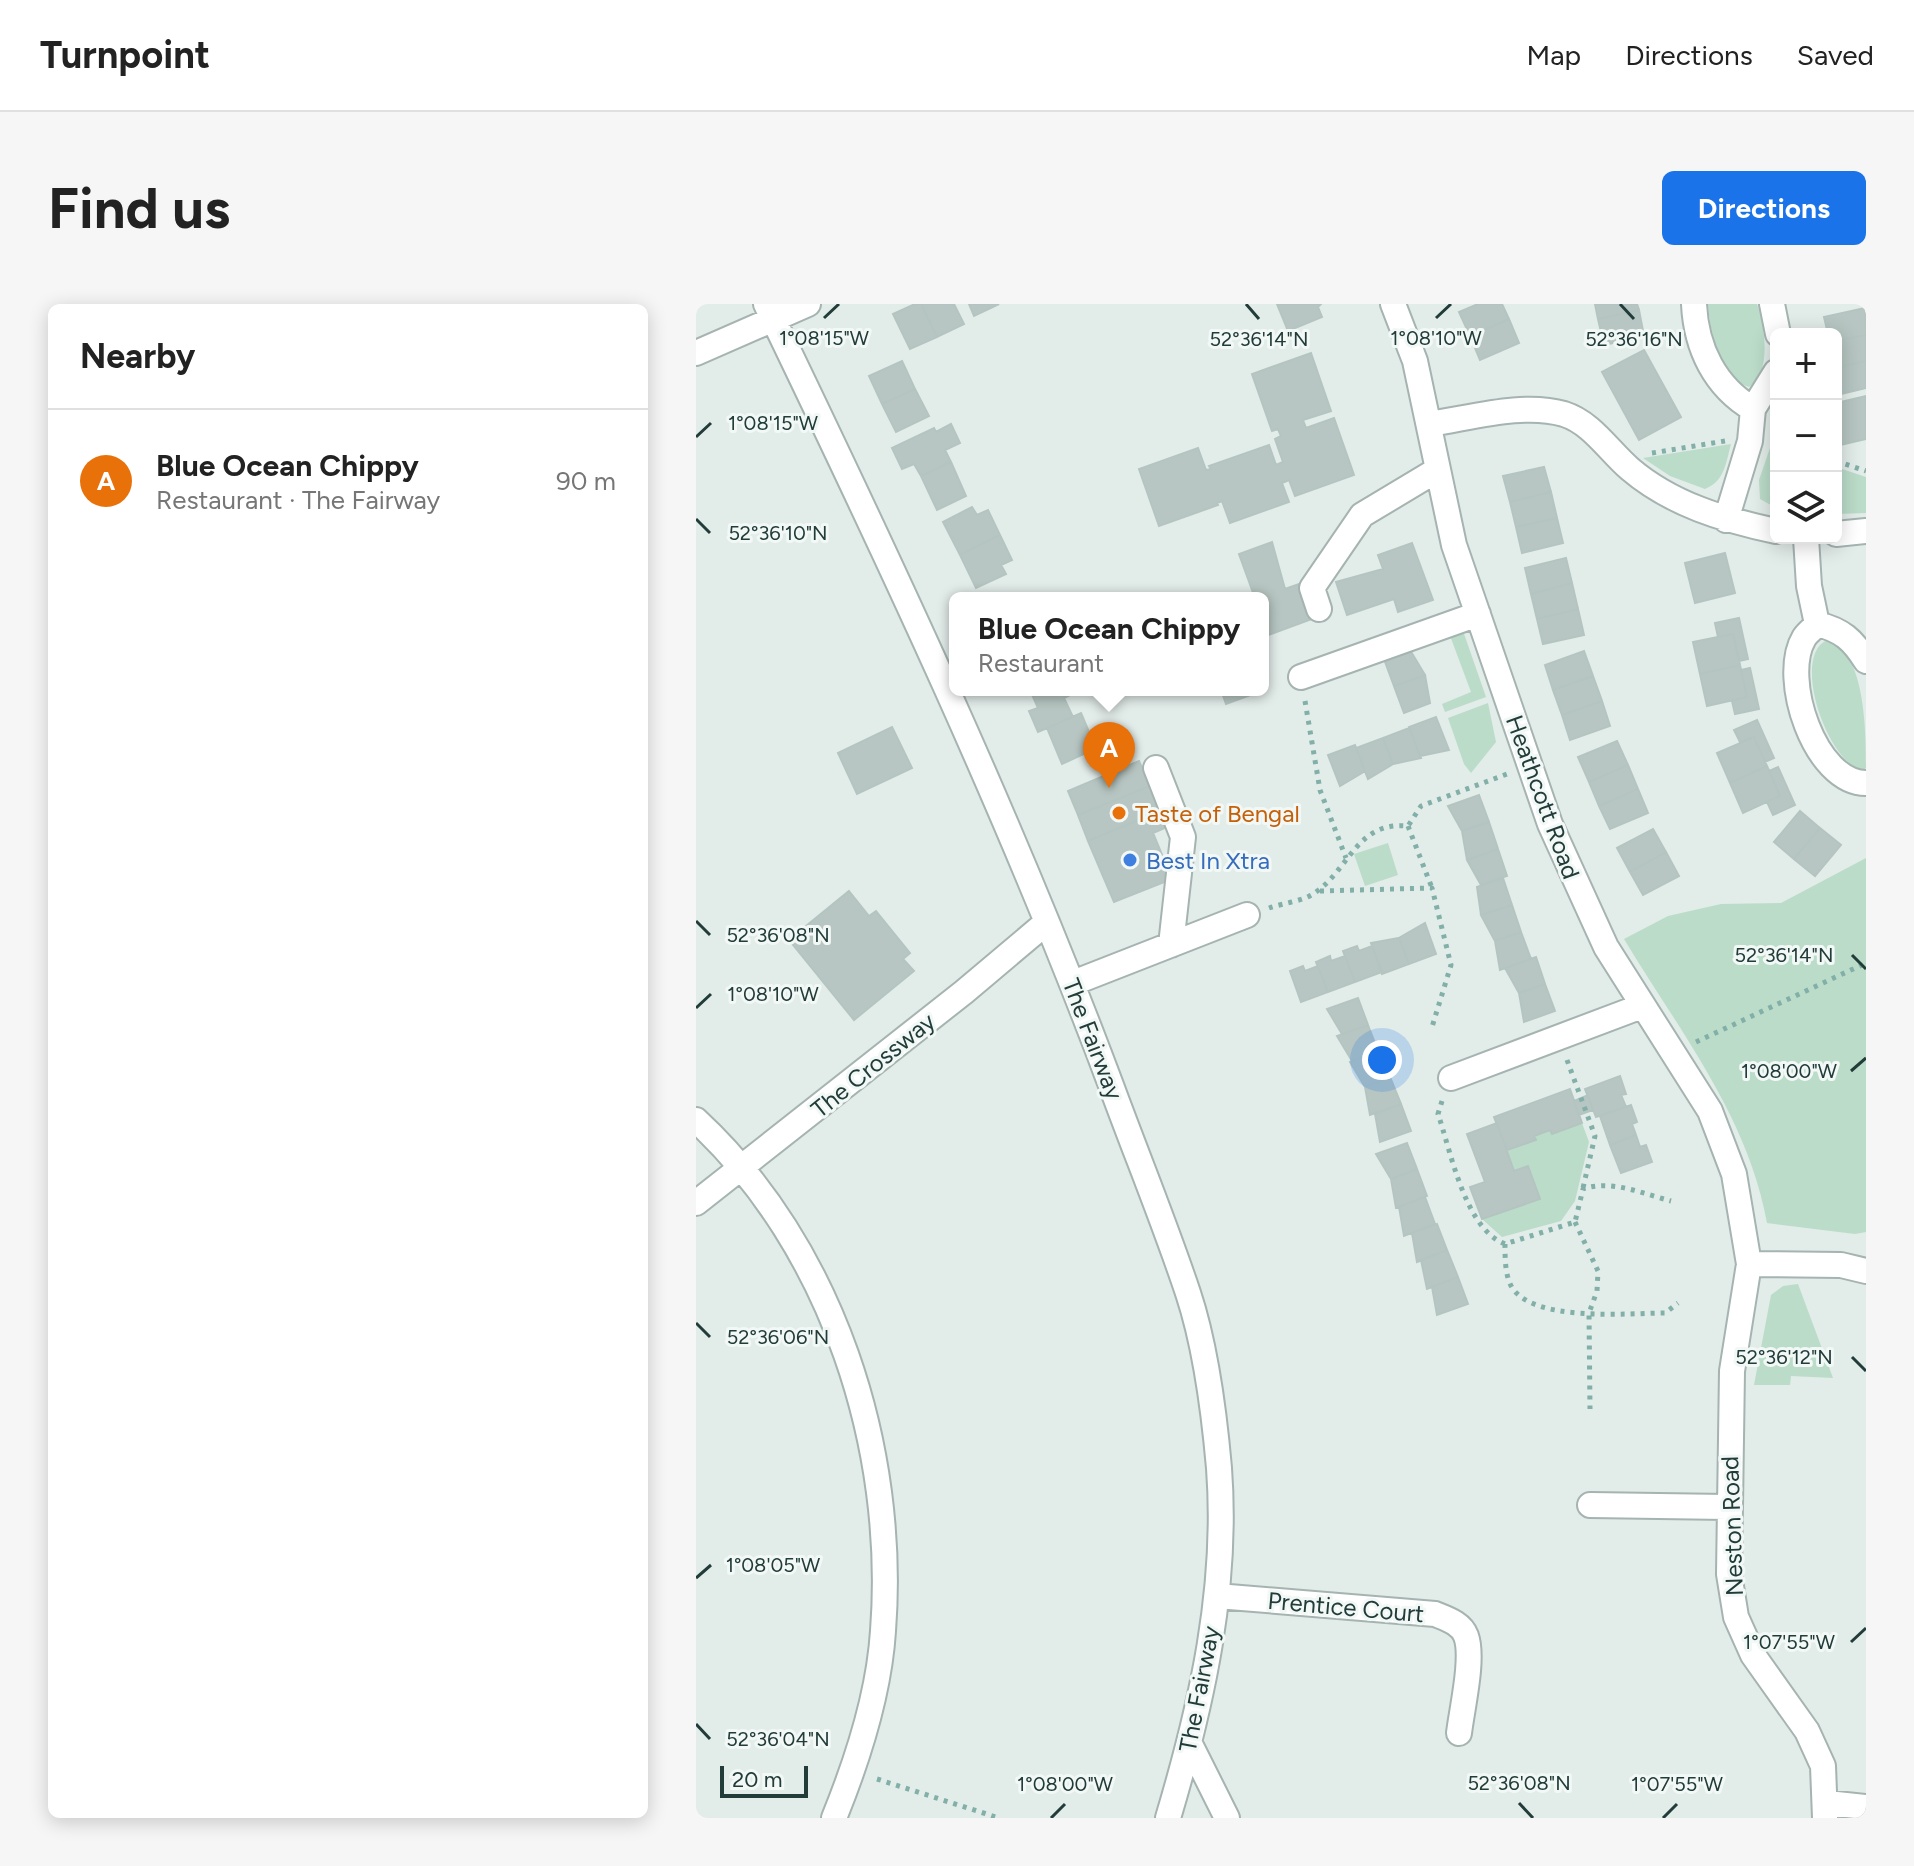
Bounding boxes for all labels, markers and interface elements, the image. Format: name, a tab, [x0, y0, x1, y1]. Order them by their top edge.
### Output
text: Turnpoint	[40, 32, 210, 78]
text: Map	[1527, 38, 1581, 72]
text: Directions	[1625, 38, 1753, 72]
text: Saved	[1797, 38, 1874, 72]
button: Directions	[1662, 171, 1866, 245]
text: Find us	[48, 175, 230, 242]
text: 1°08'15"W	[779, 326, 869, 350]
text: 1°08'10"W	[1390, 326, 1482, 350]
text: 52°36'14"N	[1210, 327, 1308, 351]
text: 52°36'16"N	[1585, 327, 1683, 351]
map controls	[1770, 328, 1842, 544]
button: +	[1770, 328, 1842, 400]
text: Nearby	[80, 336, 195, 377]
button: −	[1770, 400, 1842, 472]
text: 1°08'15"W	[728, 411, 818, 435]
text: Blue Ocean Chippy	[156, 447, 419, 484]
text: A	[97, 465, 115, 497]
text: 90 m	[556, 465, 616, 497]
button: layers	[1770, 472, 1842, 544]
text: Restaurant · The Fairway	[156, 484, 440, 516]
text: 52°36'10"N	[728, 521, 828, 545]
popup	[949, 592, 1269, 696]
text: Blue Ocean Chippy	[978, 610, 1240, 647]
text: Restaurant	[978, 647, 1104, 679]
street label: Heathcott Road	[1500, 711, 1586, 883]
pin: A	[1083, 722, 1135, 788]
place label: Taste of Bengal	[1135, 799, 1300, 828]
marker: Taste of Bengal	[1110, 804, 1128, 822]
place label: Best In Xtra	[1146, 846, 1270, 875]
marker: Best In Xtra	[1121, 851, 1139, 869]
text: 52°36'08"N	[726, 923, 830, 947]
text: 52°36'14"N	[1735, 943, 1833, 967]
street label: The Fairway	[1057, 974, 1130, 1104]
text: 1°08'10"W	[727, 982, 819, 1006]
street label: The Crossway	[805, 1006, 941, 1124]
your location	[1362, 1040, 1402, 1080]
text: 1°08'00"W	[1741, 1059, 1837, 1083]
text: 52°36'06"N	[727, 1325, 829, 1349]
text: 52°36'12"N	[1735, 1345, 1833, 1369]
street label: Neston Road	[1715, 1455, 1749, 1597]
text: 1°08'05"W	[726, 1553, 820, 1577]
street label: Prentice Court	[1267, 1586, 1425, 1628]
street label: The Fairway	[1173, 1623, 1225, 1754]
text: 1°07'55"W	[1743, 1630, 1835, 1654]
text: 52°36'04"N	[726, 1727, 830, 1751]
scale bar	[720, 1762, 808, 1798]
text: 20 m	[732, 1766, 783, 1793]
text: 52°36'08"N	[1467, 1771, 1571, 1795]
text: 1°08'00"W	[1017, 1772, 1113, 1796]
text: 1°07'55"W	[1631, 1772, 1723, 1796]

